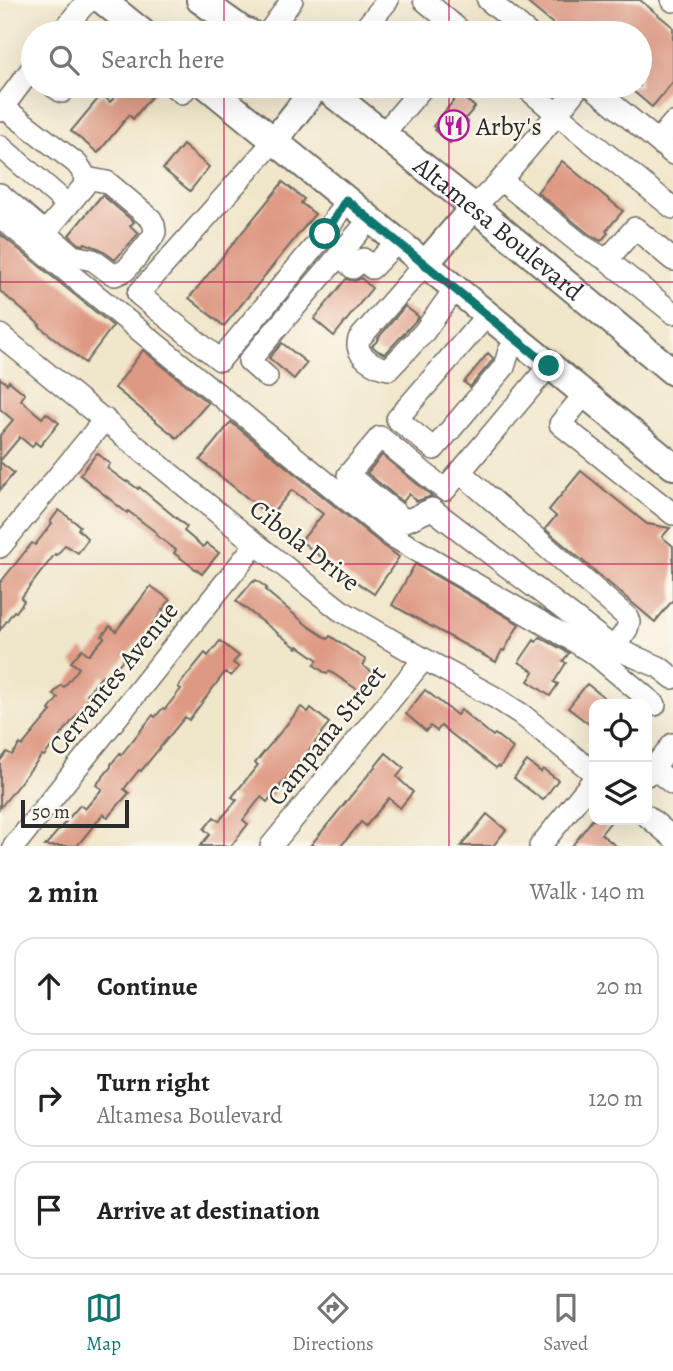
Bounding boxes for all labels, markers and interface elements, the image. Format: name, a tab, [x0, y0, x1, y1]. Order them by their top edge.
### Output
search box	[21, 21, 652, 98]
icon: search	[45, 41, 83, 79]
text: Search here	[101, 42, 225, 77]
restaurant icon: Arby's	[436, 109, 470, 143]
place label: Arby's	[475, 109, 542, 144]
street label: Altamesa Boulevard	[405, 148, 591, 309]
route start	[309, 218, 340, 249]
route end	[533, 350, 564, 381]
street label: Cibola Drive	[242, 491, 367, 600]
street label: Cervantes Avenue	[40, 594, 186, 763]
street label: Campana Street	[259, 657, 394, 813]
map controls	[589, 699, 652, 825]
button: locate	[589, 699, 652, 762]
button: layers	[589, 762, 652, 825]
scale bar	[21, 797, 130, 829]
text: 50 m	[32, 799, 70, 825]
text: 2 min	[28, 872, 98, 912]
text: Walk · 140 m	[530, 876, 645, 907]
icon: ahead	[30, 967, 68, 1005]
text: Continue	[97, 969, 198, 1004]
text: 20 m	[596, 971, 643, 1002]
text: Turn right	[97, 1065, 210, 1100]
icon: right	[30, 1079, 68, 1117]
text: 120 m	[588, 1083, 643, 1114]
text: Altamesa Boulevard	[97, 1100, 283, 1131]
icon: arrive	[30, 1191, 68, 1229]
text: Arrive at destination	[97, 1193, 320, 1228]
tab: Map	[85, 1289, 123, 1357]
tab: Directions	[292, 1289, 374, 1357]
tab: Saved	[543, 1289, 588, 1357]

